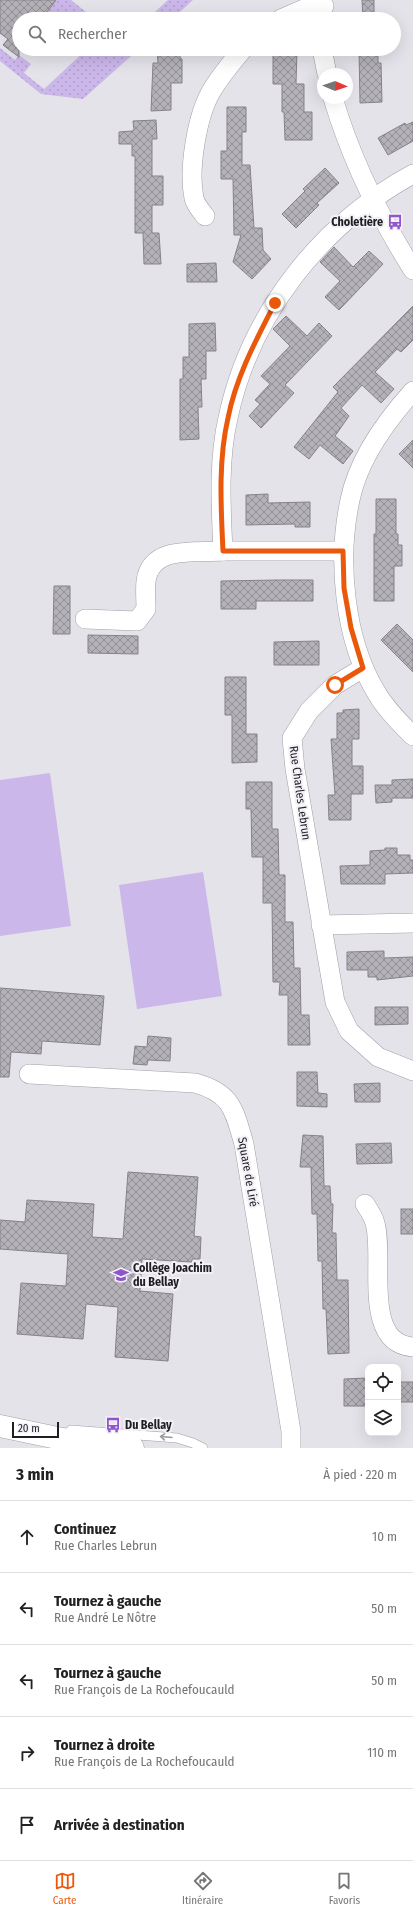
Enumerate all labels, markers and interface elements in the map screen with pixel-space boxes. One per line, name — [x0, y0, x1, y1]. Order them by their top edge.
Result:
search box — [12, 12, 401, 56]
icon: search — [26, 23, 48, 45]
text: Rechercher — [58, 25, 127, 43]
north arrow — [317, 68, 353, 104]
bus stop icon: Choletière — [386, 213, 404, 231]
place label: Choletière — [331, 215, 383, 229]
route end — [266, 294, 284, 312]
route start — [326, 676, 344, 694]
street label: Rue Charles Lebrun — [286, 745, 314, 841]
street label: Square de Liré — [235, 1136, 261, 1208]
place label: Collège Joachim du Bellay — [133, 1261, 212, 1289]
school or university icon: Collège Joachim du Bellay — [112, 1266, 130, 1284]
map controls — [365, 1364, 401, 1436]
button: locate — [365, 1364, 401, 1400]
button: layers — [365, 1400, 401, 1436]
bus stop icon: Du Bellay — [104, 1416, 122, 1434]
place label: Du Bellay — [125, 1418, 172, 1432]
scale bar — [12, 1420, 59, 1439]
text: 20 m — [18, 1422, 40, 1435]
one-way arrow — [160, 1434, 173, 1441]
text: 3 min — [16, 1464, 54, 1485]
text: À pied · 220 m — [323, 1467, 397, 1482]
text: Continuez — [54, 1520, 116, 1538]
icon: ahead — [16, 1526, 38, 1548]
text: 10 m — [372, 1529, 397, 1544]
text: Rue Charles Lebrun — [54, 1538, 157, 1553]
text: Tournez à gauche — [54, 1592, 161, 1610]
icon: left — [16, 1598, 38, 1620]
text: 50 m — [371, 1601, 397, 1616]
text: Rue André Le Nôtre — [54, 1610, 156, 1625]
text: Tournez à gauche — [54, 1664, 161, 1682]
icon: left — [16, 1670, 38, 1692]
text: 50 m — [371, 1673, 397, 1688]
text: Rue François de La Rochefoucauld — [54, 1682, 235, 1697]
text: Tournez à droite — [54, 1736, 155, 1754]
icon: right — [16, 1742, 38, 1764]
text: 110 m — [367, 1745, 397, 1760]
text: Rue François de La Rochefoucauld — [54, 1754, 235, 1769]
icon: arrive — [16, 1814, 38, 1836]
text: Arrivée à destination — [54, 1816, 185, 1834]
tab: Carte — [53, 1870, 76, 1907]
tab: Itinéraire — [182, 1870, 223, 1907]
tab: Favoris — [329, 1870, 360, 1907]

